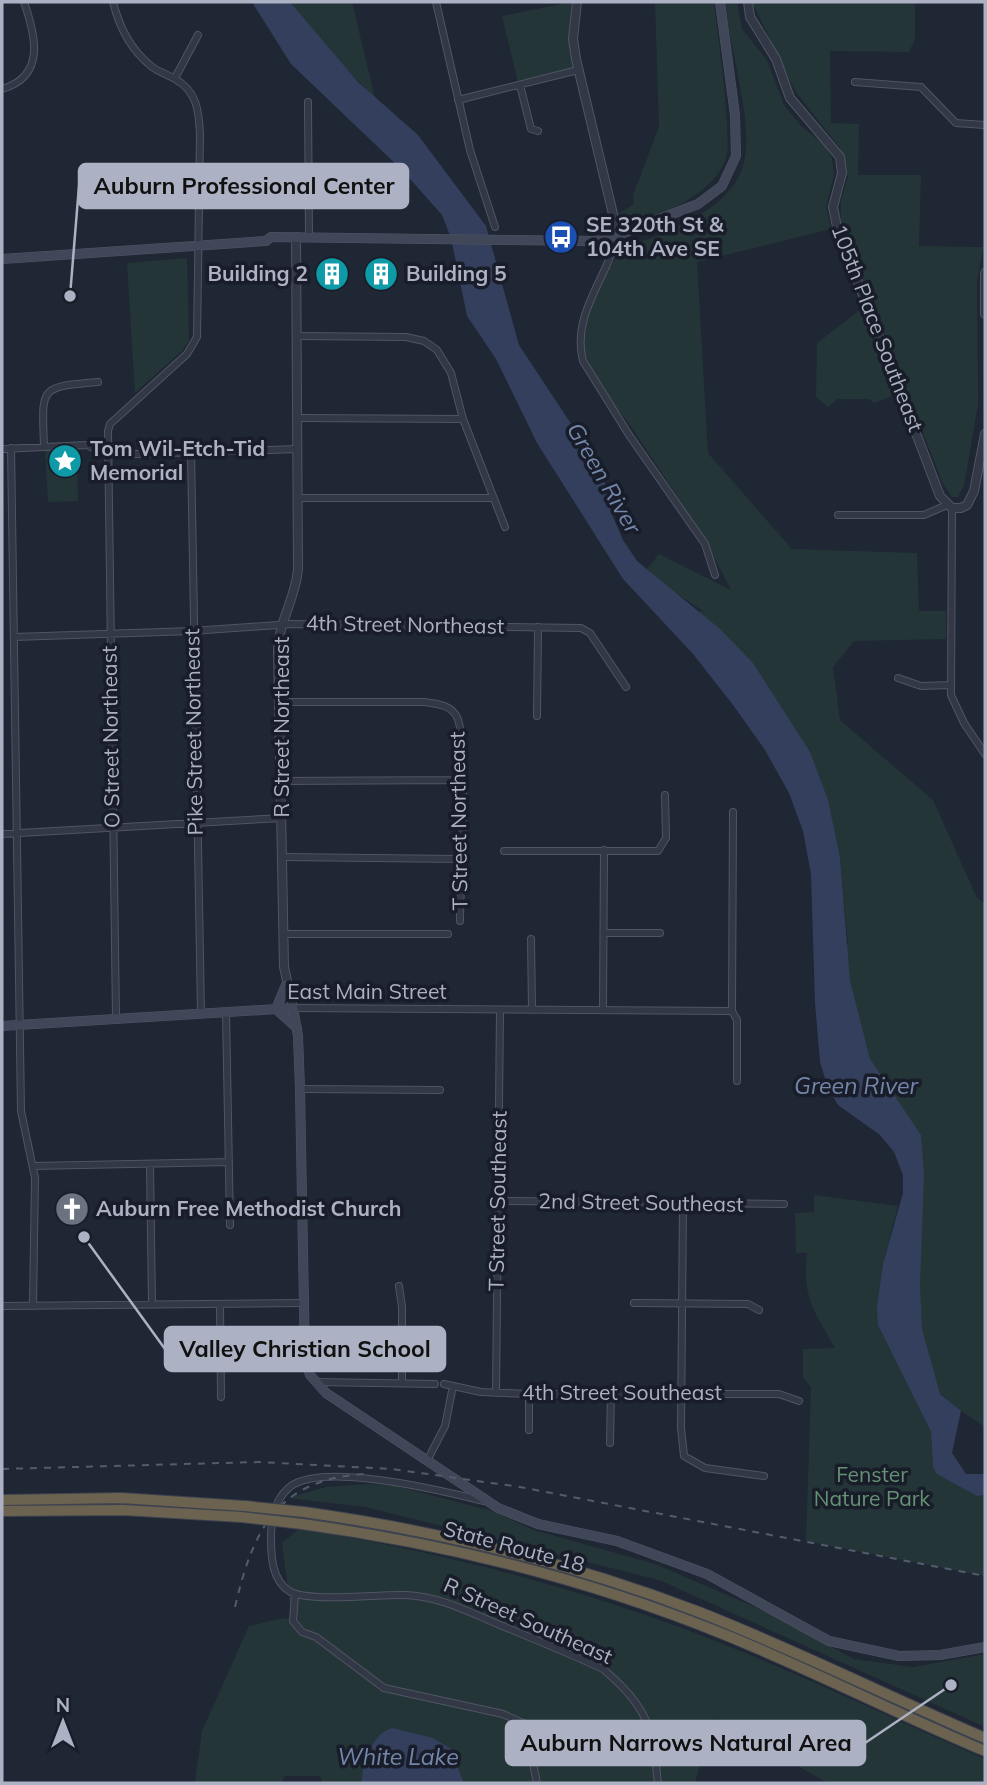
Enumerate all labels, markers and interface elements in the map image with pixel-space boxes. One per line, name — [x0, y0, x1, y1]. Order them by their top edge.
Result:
callout: Auburn Professional Center — [79, 164, 408, 208]
text: Auburn Professional Center — [93, 171, 395, 200]
place label: SE 320th St & 104th Ave SE — [586, 211, 724, 261]
bus stop icon: SE 320th St & 104th Ave SE — [542, 218, 580, 256]
street label: 105th Place Southeast — [826, 220, 929, 435]
building icon: Building 2 — [313, 255, 351, 293]
building icon: Building 5 — [362, 255, 400, 293]
place label: Building 2 — [207, 260, 308, 286]
place label: Building 5 — [406, 260, 507, 286]
water label: Green River — [561, 417, 649, 540]
place label: Tom Wil-Etch-Tid Memorial — [90, 435, 265, 485]
place icon: Tom Wil-Etch-Tid Memorial — [46, 442, 84, 480]
street label: 4th Street Northeast — [306, 609, 504, 639]
street label: Pike Street Northeast — [178, 628, 208, 836]
street label: R Street Northeast — [268, 637, 294, 817]
street label: O Street Northeast — [95, 646, 125, 828]
street label: T Street Northeast — [443, 731, 473, 911]
street label: East Main Street — [287, 978, 447, 1004]
water label: Green River — [794, 1071, 920, 1100]
street label: T Street Southeast — [482, 1111, 512, 1291]
street label: 2nd Street Southeast — [538, 1187, 744, 1217]
church icon: Auburn Free Methodist Church — [53, 1190, 91, 1228]
place label: Auburn Free Methodist Church — [96, 1195, 401, 1221]
callout: Valley Christian School — [165, 1327, 445, 1371]
text: Valley Christian School — [178, 1334, 431, 1363]
street label: 4th Street Southeast — [522, 1379, 722, 1405]
park label: Fenster Nature Park — [814, 1461, 930, 1511]
street label: State Route 18 — [441, 1515, 588, 1577]
street label: R Street Southeast — [440, 1571, 617, 1669]
north arrow — [28, 1687, 98, 1757]
text: N — [56, 1693, 70, 1717]
callout: Auburn Narrows Natural Area — [506, 1721, 865, 1765]
text: Auburn Narrows Natural Area — [520, 1728, 852, 1757]
water label: White Lake — [337, 1742, 459, 1771]

